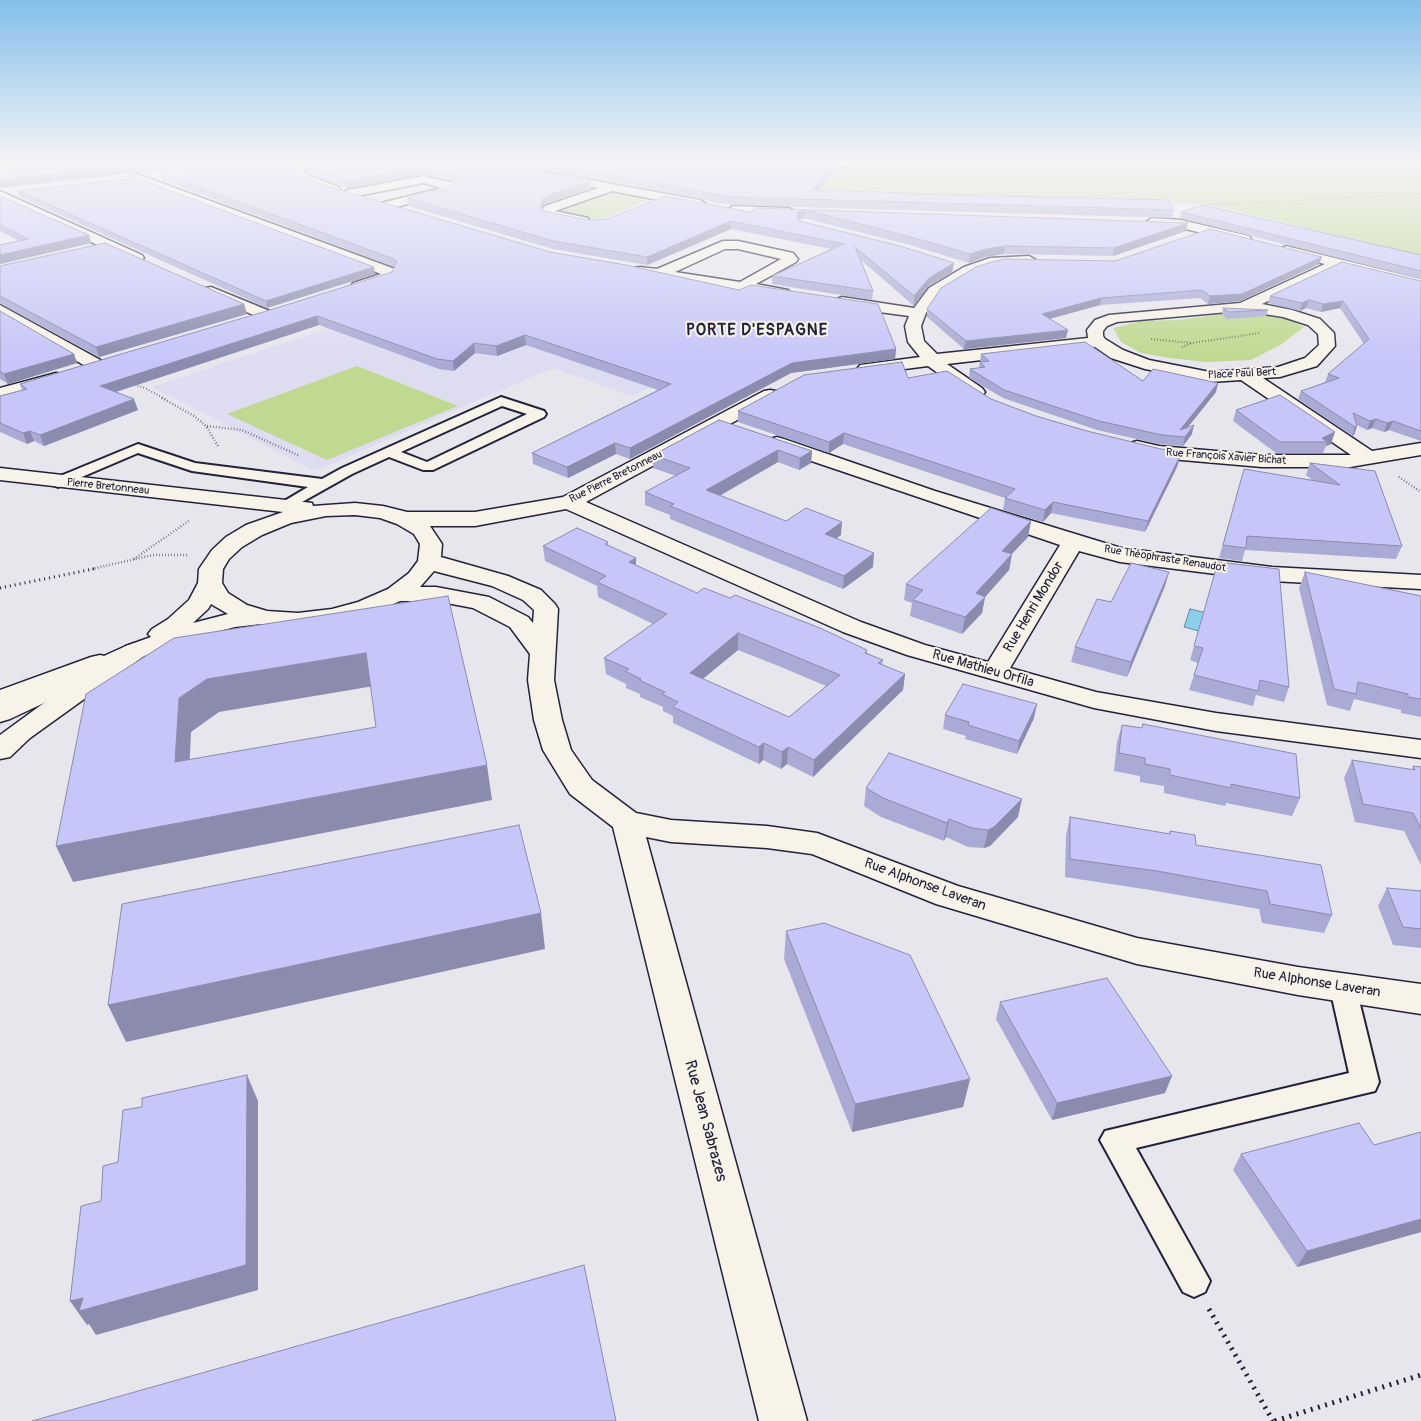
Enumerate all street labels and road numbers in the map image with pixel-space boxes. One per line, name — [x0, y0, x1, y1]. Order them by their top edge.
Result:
street label: Place Paul Bert — [1208, 366, 1276, 382]
street label: Rue François Xavier Bichat — [1166, 446, 1286, 468]
street label: Rue Pierre Bretonneau — [567, 448, 665, 506]
street label: Pierre Bretonneau — [66, 476, 150, 498]
street label: Rue Théophraste Renaudot — [1103, 543, 1227, 575]
street label: Rue Henri Mondor — [1000, 559, 1068, 655]
street label: Rue Mathieu Orfila — [930, 646, 1036, 692]
street label: Rue Alphonse Laveran — [862, 855, 988, 915]
street label: Rue Alphonse Laveran — [1252, 965, 1382, 1001]
street label: Rue Jean Sabrazes — [680, 1058, 730, 1184]

